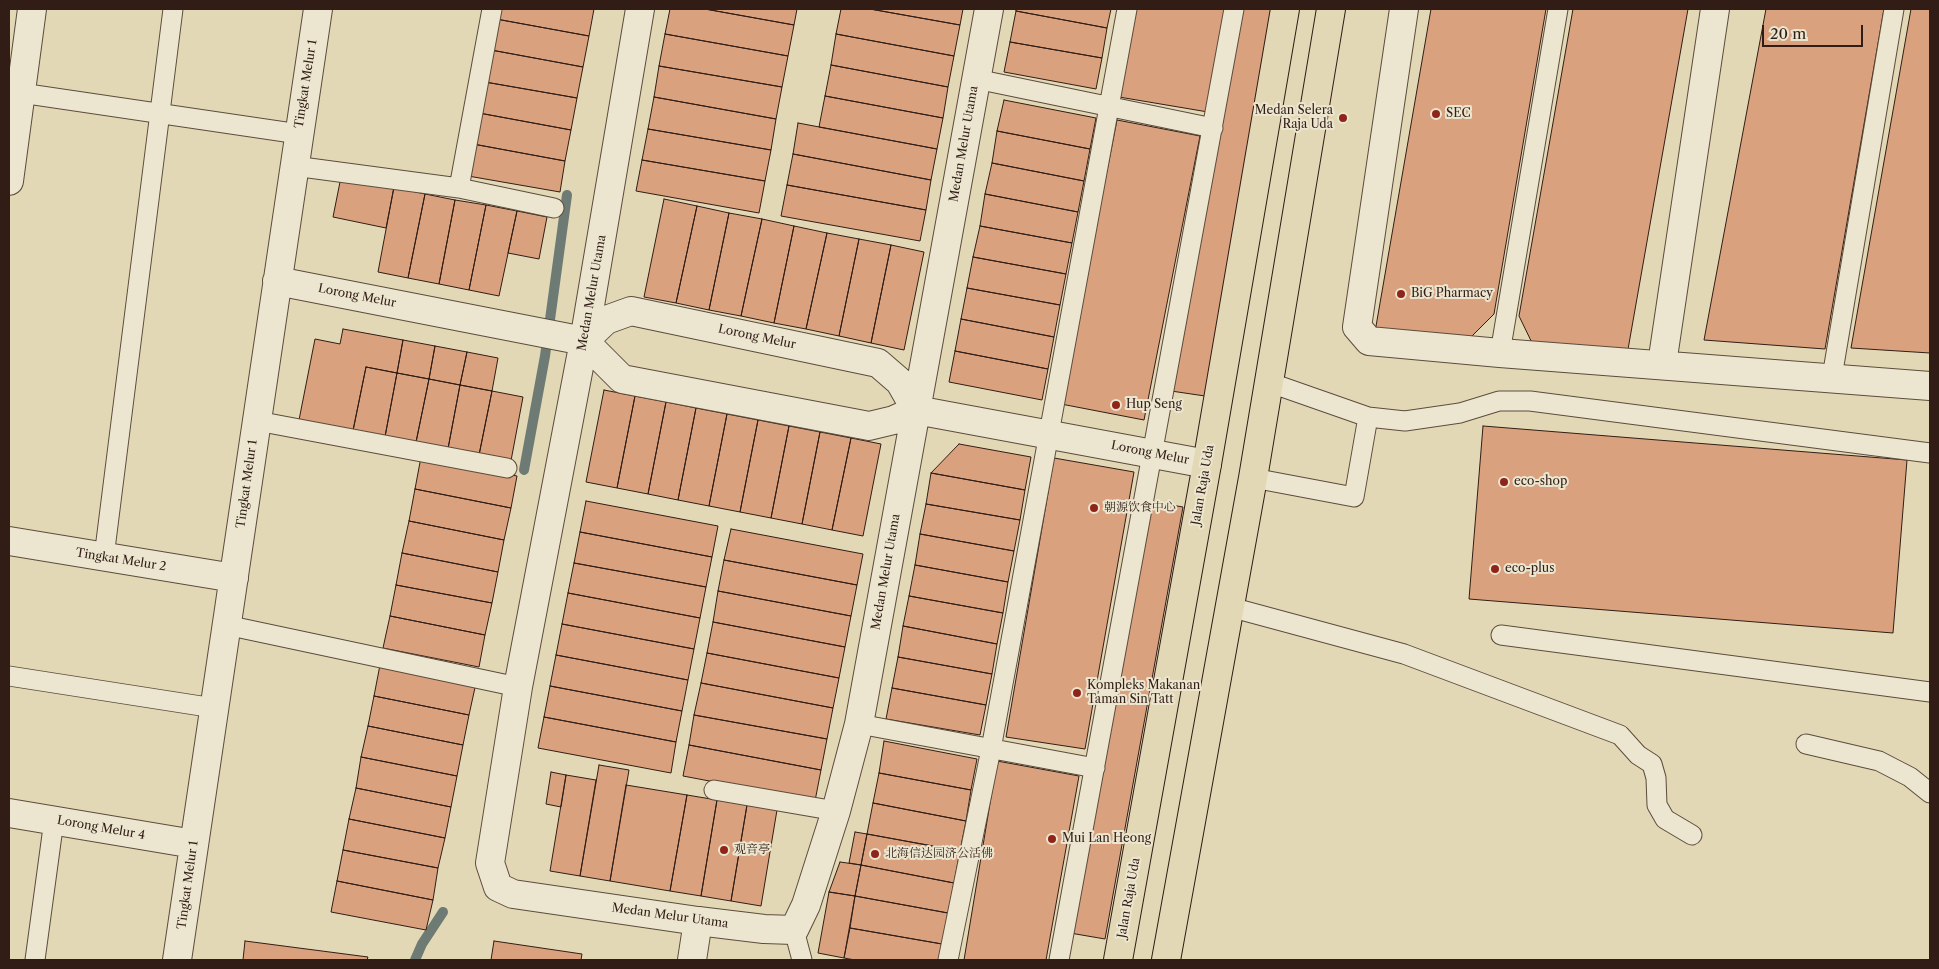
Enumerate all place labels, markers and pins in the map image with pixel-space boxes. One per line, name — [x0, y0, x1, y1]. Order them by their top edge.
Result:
place label: Medan Selera Raja Uda — [1255, 104, 1333, 132]
place label: SEC — [1446, 107, 1471, 121]
marker: SEC — [1430, 108, 1442, 120]
marker: Medan Selera Raja Uda — [1337, 112, 1349, 124]
place label: BiG Pharmacy — [1411, 287, 1493, 301]
marker: BiG Pharmacy — [1395, 288, 1407, 300]
place label: Hup Seng — [1126, 398, 1182, 412]
marker: Hup Seng — [1110, 399, 1122, 411]
place label: eco-shop — [1514, 475, 1567, 489]
marker: eco-shop — [1498, 476, 1510, 488]
place label: 朝源饮食中心 — [1104, 501, 1176, 515]
marker: 朝源饮食中心 — [1088, 502, 1100, 514]
place label: eco-plus — [1505, 562, 1554, 576]
marker: eco-plus — [1489, 563, 1501, 575]
place label: Kompleks Makanan Taman Sin Tatt — [1087, 679, 1200, 707]
marker: Kompleks Makanan Taman Sin Tatt — [1071, 687, 1083, 699]
place label: Mui Lan Heong — [1062, 832, 1151, 846]
marker: Mui Lan Heong — [1046, 833, 1058, 845]
place label: 观音亭 — [734, 843, 770, 857]
marker: 观音亭 — [718, 844, 730, 856]
place label: 北海信达园济公活佛 — [885, 847, 993, 861]
marker: 北海信达园济公活佛 — [869, 848, 881, 860]

